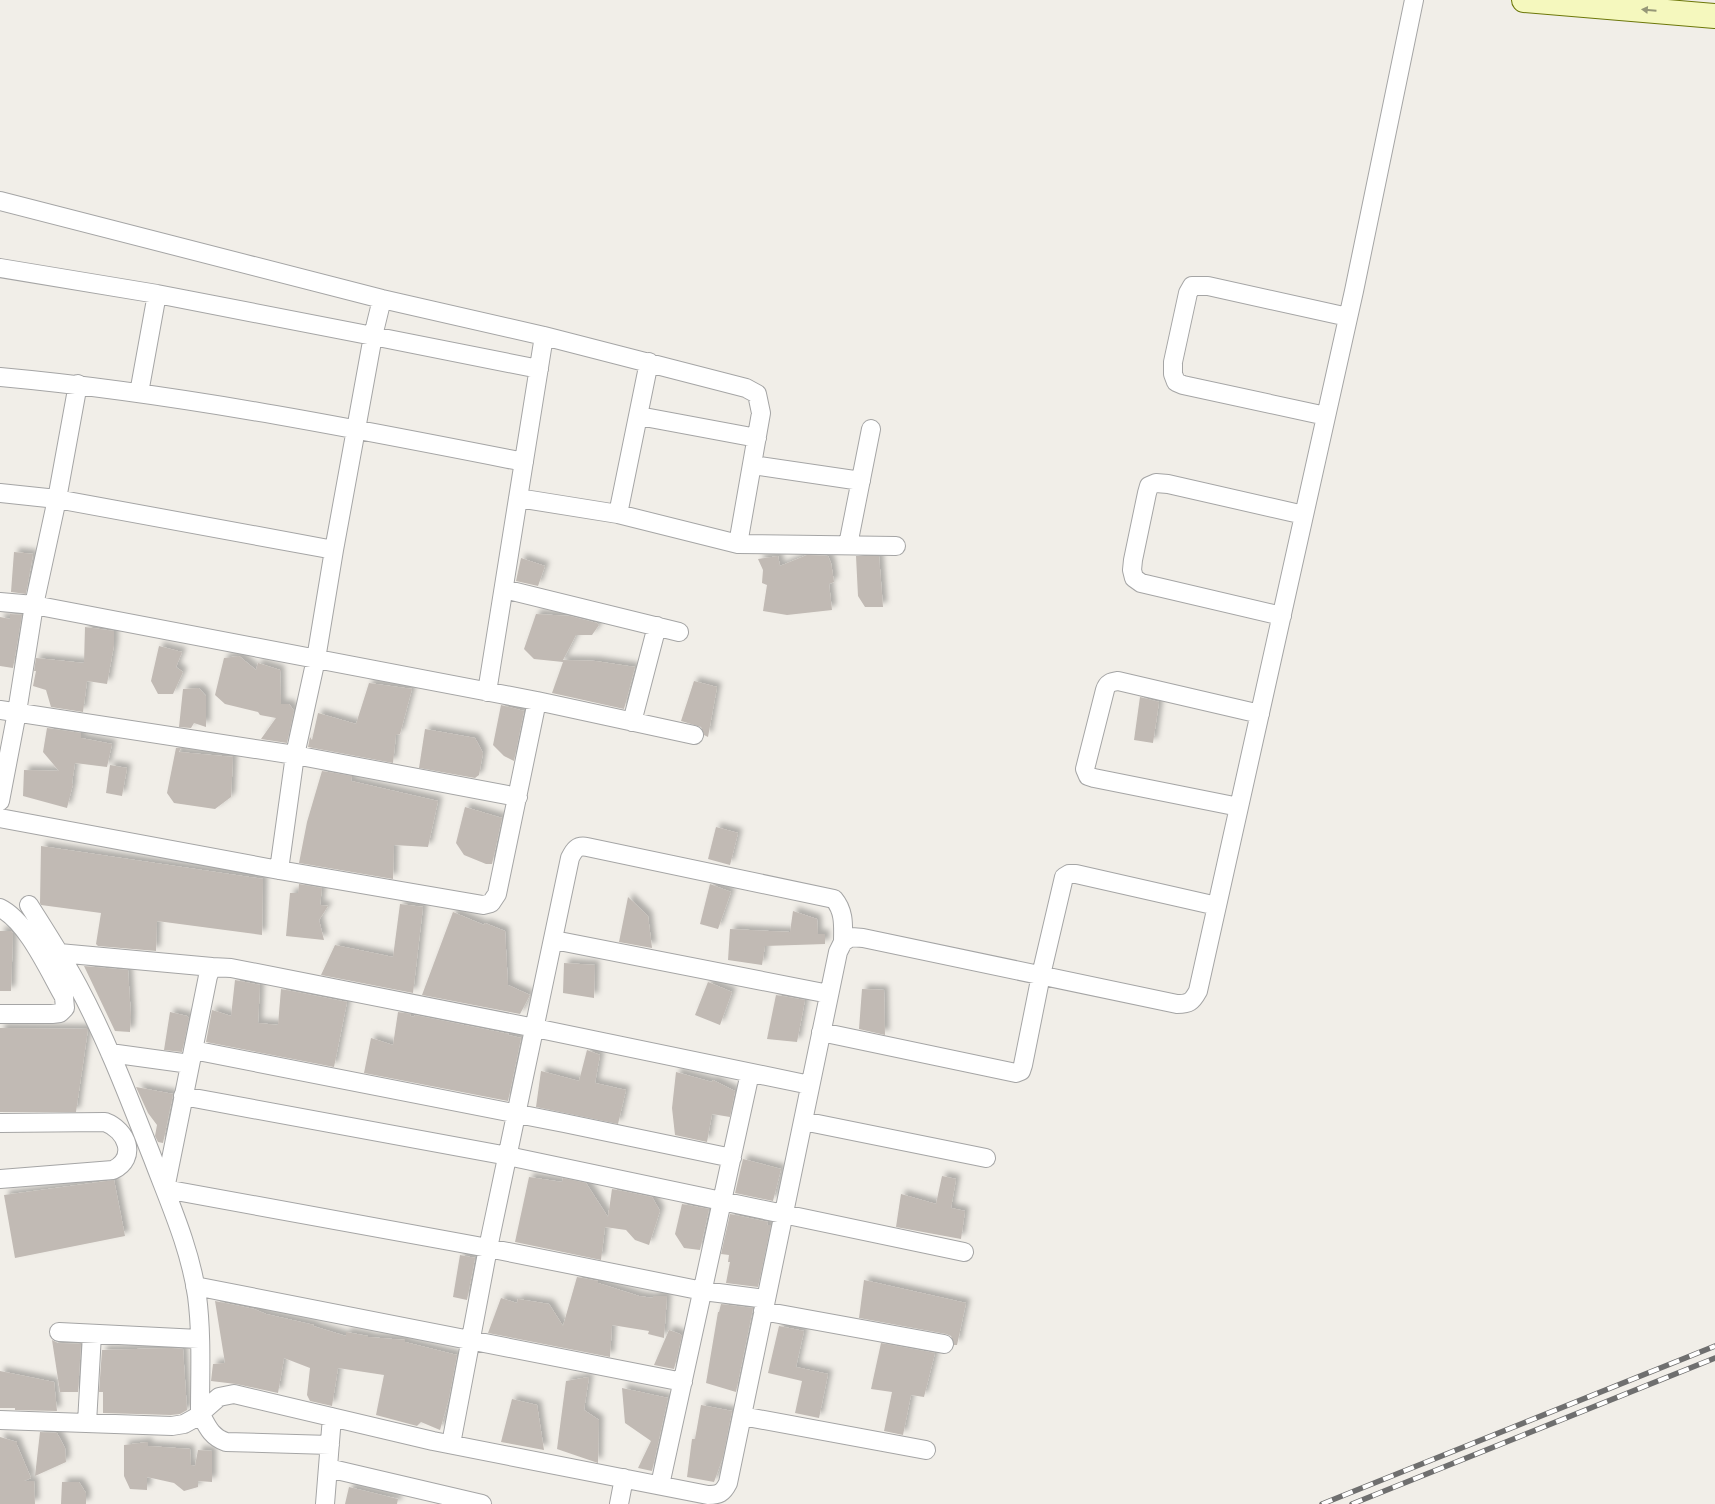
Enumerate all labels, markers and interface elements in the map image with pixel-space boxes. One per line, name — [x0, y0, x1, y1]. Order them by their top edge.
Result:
one-way arrow — [1641, 6, 1657, 14]

